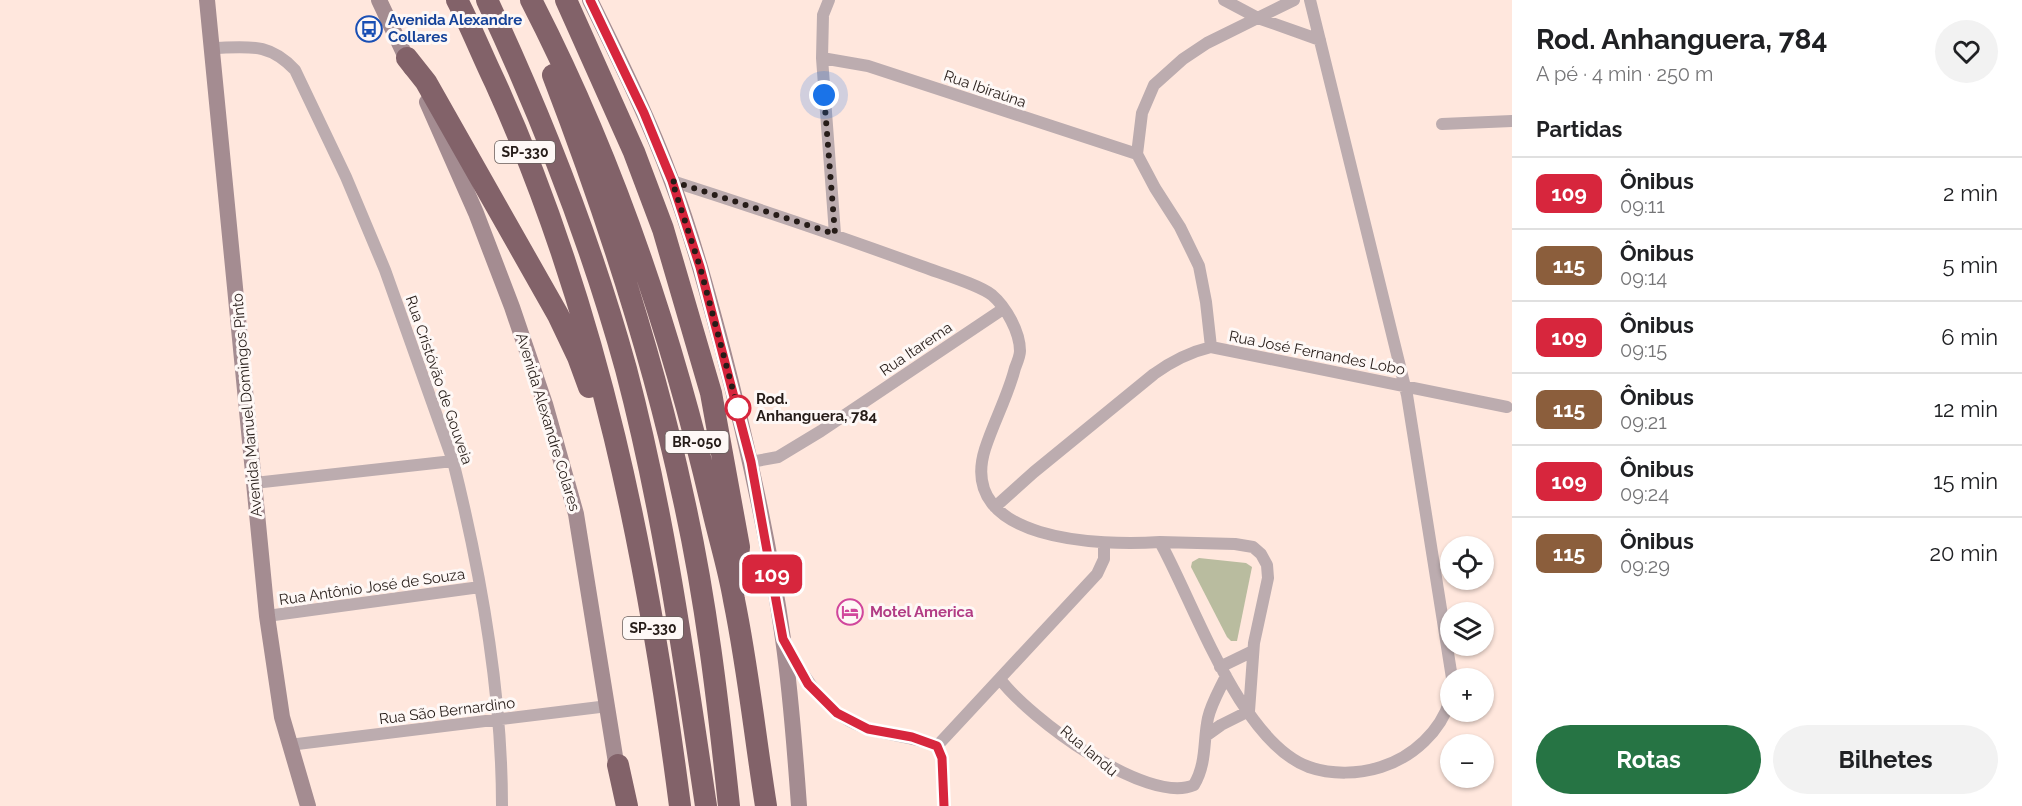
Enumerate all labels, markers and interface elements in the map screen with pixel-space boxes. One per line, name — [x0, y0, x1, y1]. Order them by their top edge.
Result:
place label: Avenida Alexandre Collares — [388, 11, 522, 46]
bus stop icon: Avenida Alexandre Collares — [354, 14, 384, 44]
button: heart — [1935, 20, 1998, 83]
text: Rod. Anhanguera, 784 — [1536, 23, 1827, 56]
text: A pé · 4 min · 250 m — [1536, 62, 1714, 86]
street label: Rua Ibiraúna — [941, 66, 1029, 112]
your location — [809, 80, 839, 110]
text: Partidas — [1536, 116, 1622, 142]
road number: SP-330 — [495, 141, 555, 163]
text: Ônibus — [1620, 168, 1694, 194]
text: 2 min — [1943, 180, 1998, 206]
text: 109 — [1551, 181, 1587, 206]
text: 09:11 — [1620, 194, 1665, 218]
text: Ônibus — [1620, 240, 1694, 266]
text: 5 min — [1943, 252, 1998, 278]
text: 115 — [1553, 253, 1585, 278]
text: 09:14 — [1620, 266, 1667, 290]
street label: Avenida Manuel Domingos Pinto — [228, 292, 266, 518]
street label: Rua Cristóvão de Gouveia — [402, 293, 476, 467]
text: Ônibus — [1620, 312, 1694, 338]
street label: Rua Itarema — [876, 318, 956, 380]
text: 6 min — [1941, 324, 1998, 350]
text: 109 — [1551, 325, 1587, 350]
street label: Rua José Fernandes Lobo — [1227, 327, 1407, 379]
street label: Avenida Alexandre Colares — [512, 331, 584, 513]
text: 09:15 — [1620, 338, 1667, 362]
text: Ônibus — [1620, 384, 1694, 410]
place label: Rod. Anhanguera, 784 — [756, 390, 878, 425]
marker: Rod. Anhanguera, 784 — [725, 395, 751, 421]
text: 12 min — [1934, 396, 1998, 422]
text: 115 — [1553, 397, 1585, 422]
text: 09:21 — [1620, 410, 1667, 434]
road number: BR-050 — [666, 431, 728, 453]
text: Ônibus — [1620, 456, 1694, 482]
text: 15 min — [1933, 468, 1998, 494]
text: 109 — [1551, 469, 1587, 494]
text: 09:24 — [1620, 482, 1669, 506]
text: Ônibus — [1620, 528, 1694, 554]
map controls — [1440, 536, 1494, 788]
button: locate — [1440, 536, 1494, 590]
text: 20 min — [1930, 540, 1998, 566]
text: 115 — [1553, 541, 1585, 566]
line badge: 109 — [738, 554, 806, 594]
text: 09:29 — [1620, 554, 1670, 578]
text: 109 — [754, 562, 790, 587]
street label: Rua Antônio José de Souza — [278, 565, 466, 609]
hotel icon: Motel America — [835, 597, 865, 627]
button: layers — [1440, 602, 1494, 656]
place label: Motel America — [870, 603, 974, 621]
road number: SP-330 — [623, 617, 683, 639]
button: + — [1440, 668, 1494, 722]
street label: Rua São Bernardino — [378, 694, 516, 728]
street label: Rua Iandu — [1057, 722, 1121, 780]
button: Rotas — [1536, 725, 1761, 794]
button: Bilhetes — [1773, 725, 1998, 794]
button: − — [1440, 734, 1494, 788]

